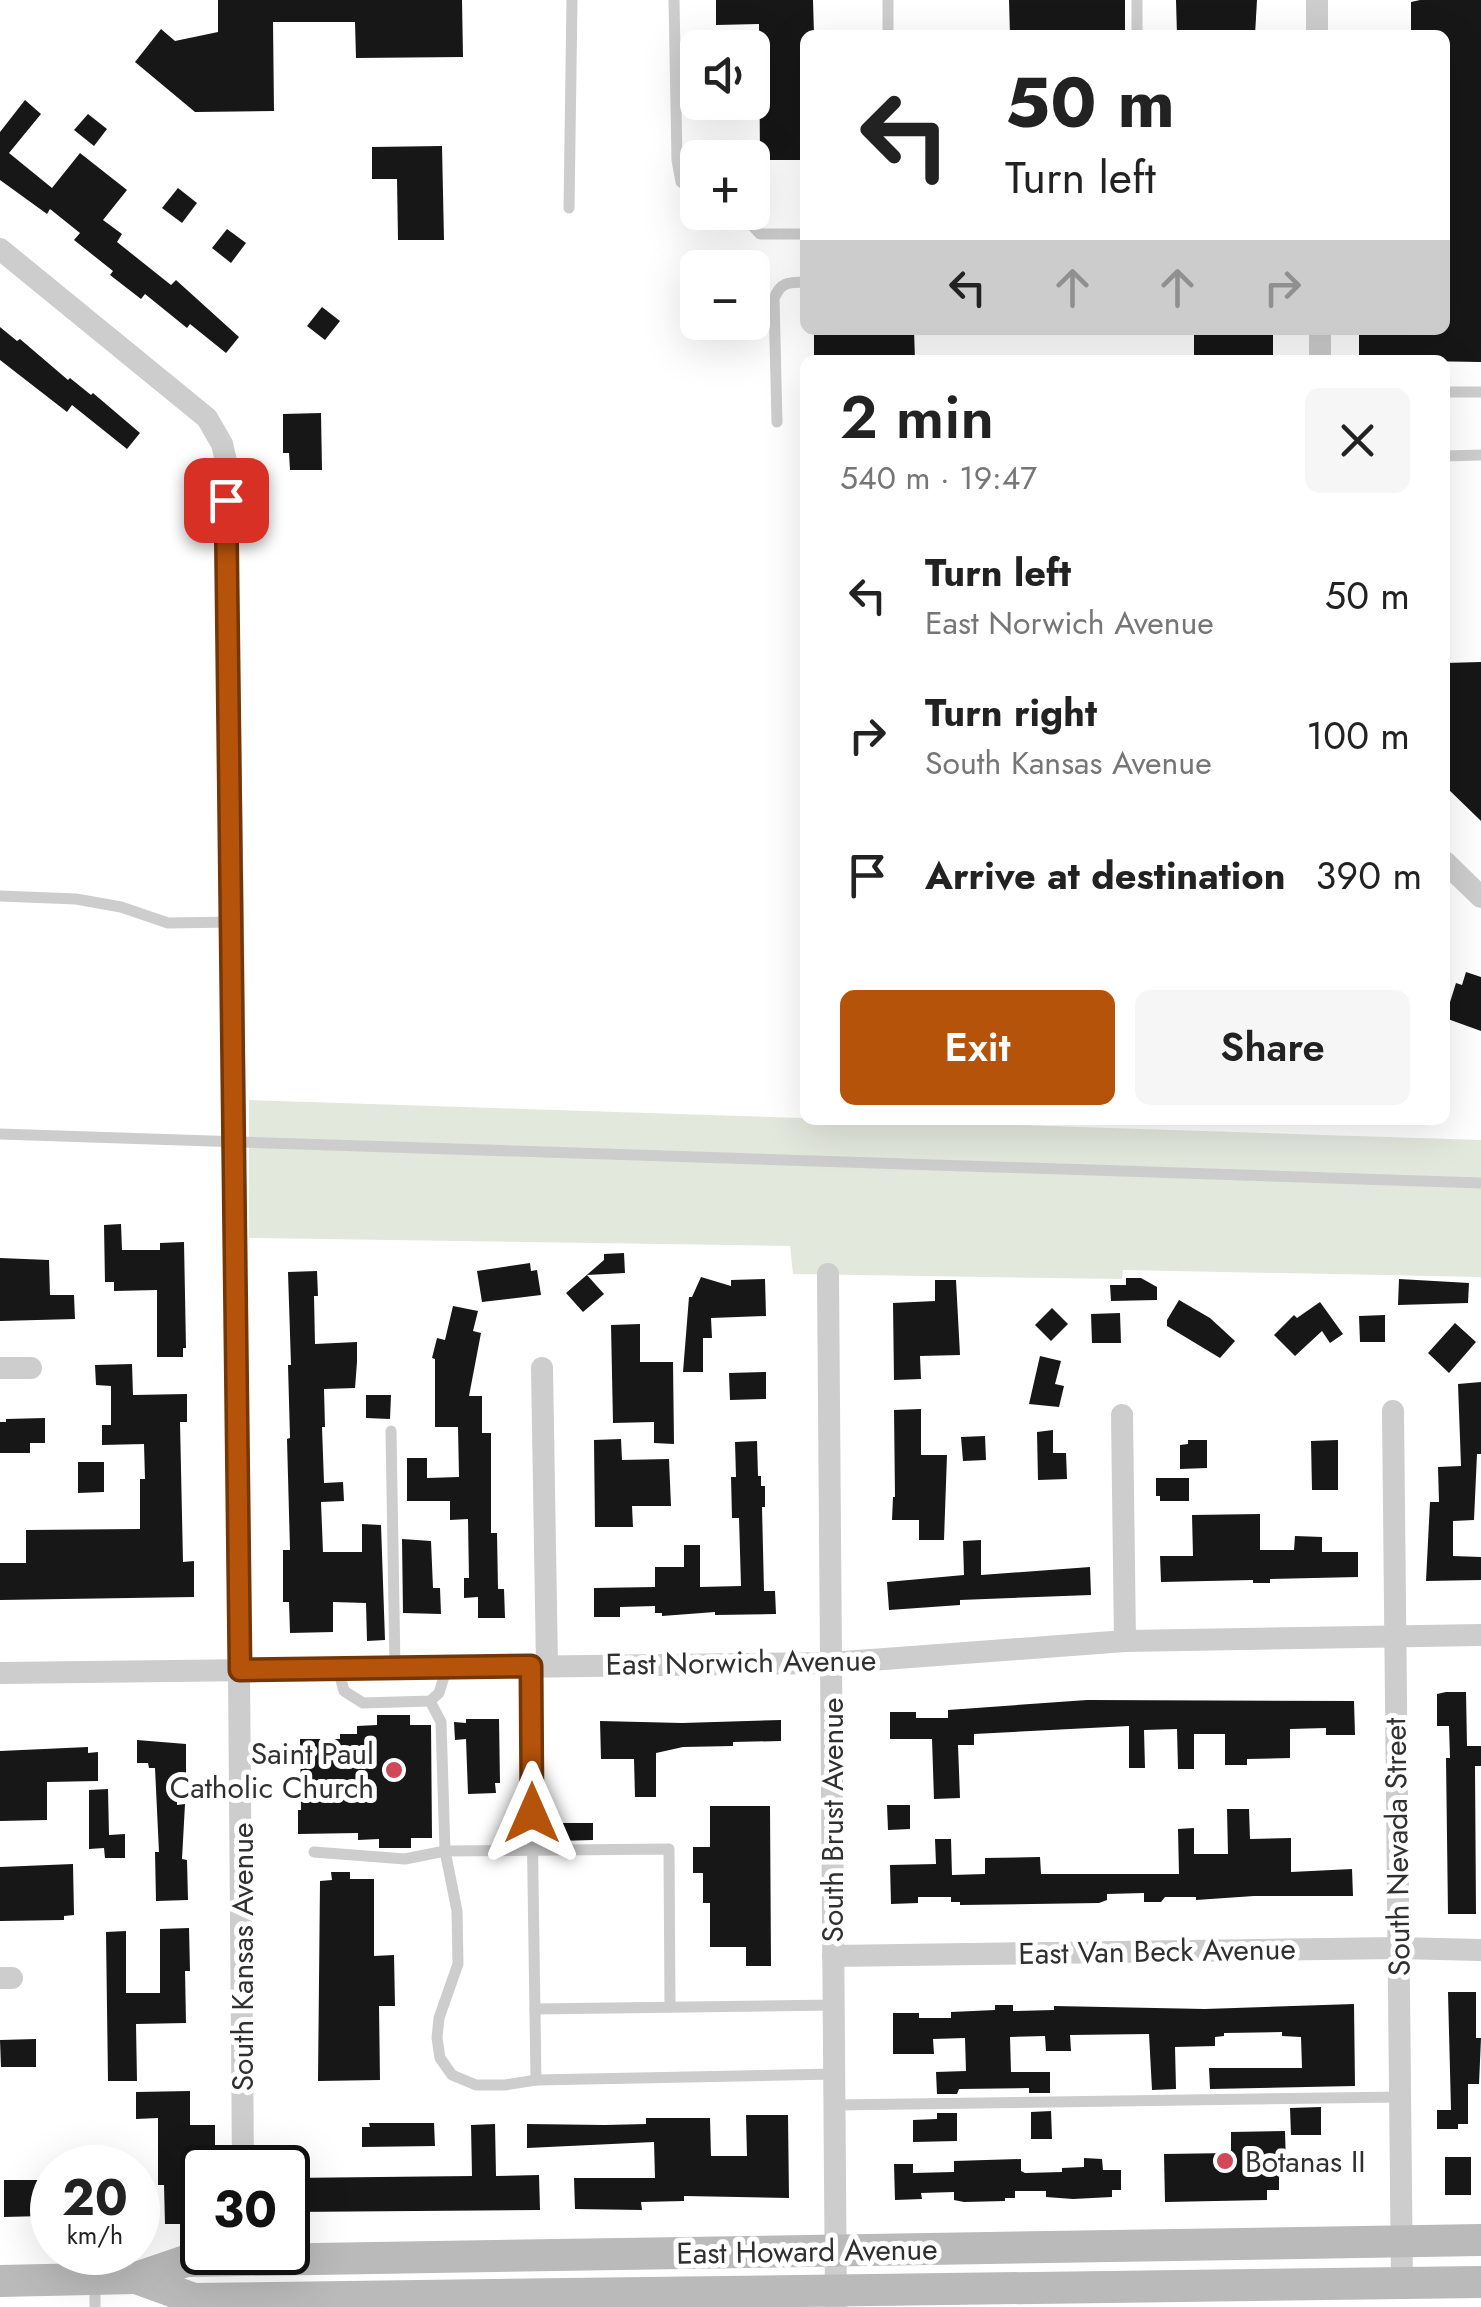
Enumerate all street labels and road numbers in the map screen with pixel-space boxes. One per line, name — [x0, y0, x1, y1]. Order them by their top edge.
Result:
street label: East Norwich Avenue — [605, 1638, 877, 1686]
street label: South Brust Avenue — [811, 1697, 854, 1943]
street label: South Nevada Street — [1373, 1717, 1421, 1977]
street label: South Kansas Avenue — [221, 1823, 264, 2091]
street label: East Van Beck Avenue — [1018, 1927, 1296, 1975]
street label: East Howard Avenue — [676, 2227, 938, 2275]

